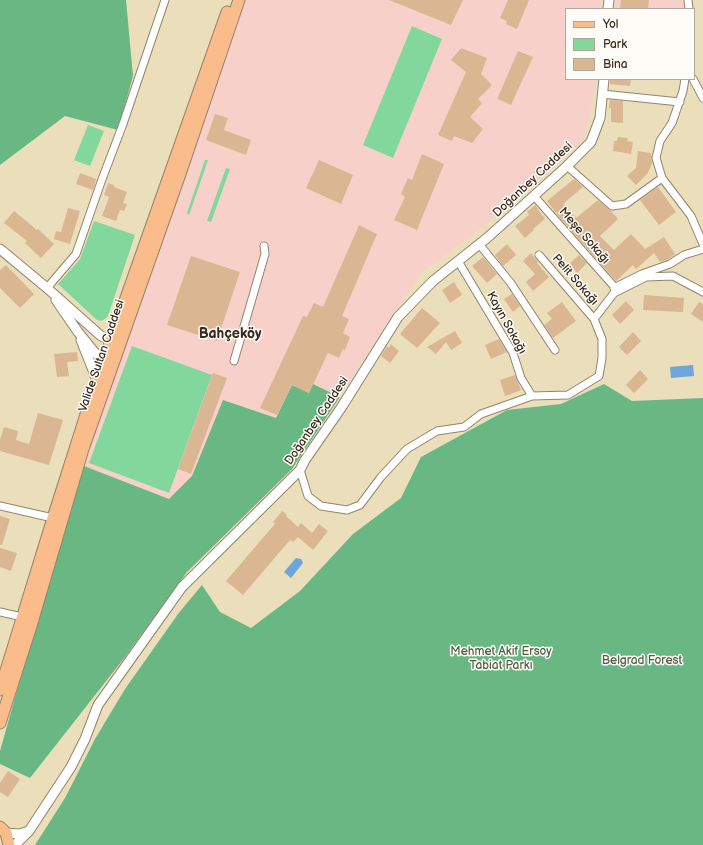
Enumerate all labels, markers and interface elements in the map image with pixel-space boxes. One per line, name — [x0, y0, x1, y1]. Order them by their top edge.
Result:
legend — [565, 8, 695, 80]
text: Yol — [603, 17, 618, 32]
text: Park — [603, 37, 627, 52]
text: Bina — [603, 57, 628, 72]
street label: Doğanbey Caddesi — [490, 139, 576, 221]
street label: Meşe Sokağı — [556, 205, 612, 267]
street label: Pelit Sokağı — [549, 252, 601, 308]
street label: Kayın Sokağı — [483, 289, 529, 357]
street label: Valide Sultan Caddesi — [76, 298, 128, 414]
district label: Bahçeköy — [199, 326, 261, 342]
street label: Doğanbey Caddesi — [282, 374, 352, 468]
park label: Mehmet Akif Ersoy Tabiat Parkı — [450, 645, 552, 673]
park label: Belgrad Forest — [602, 654, 682, 668]

